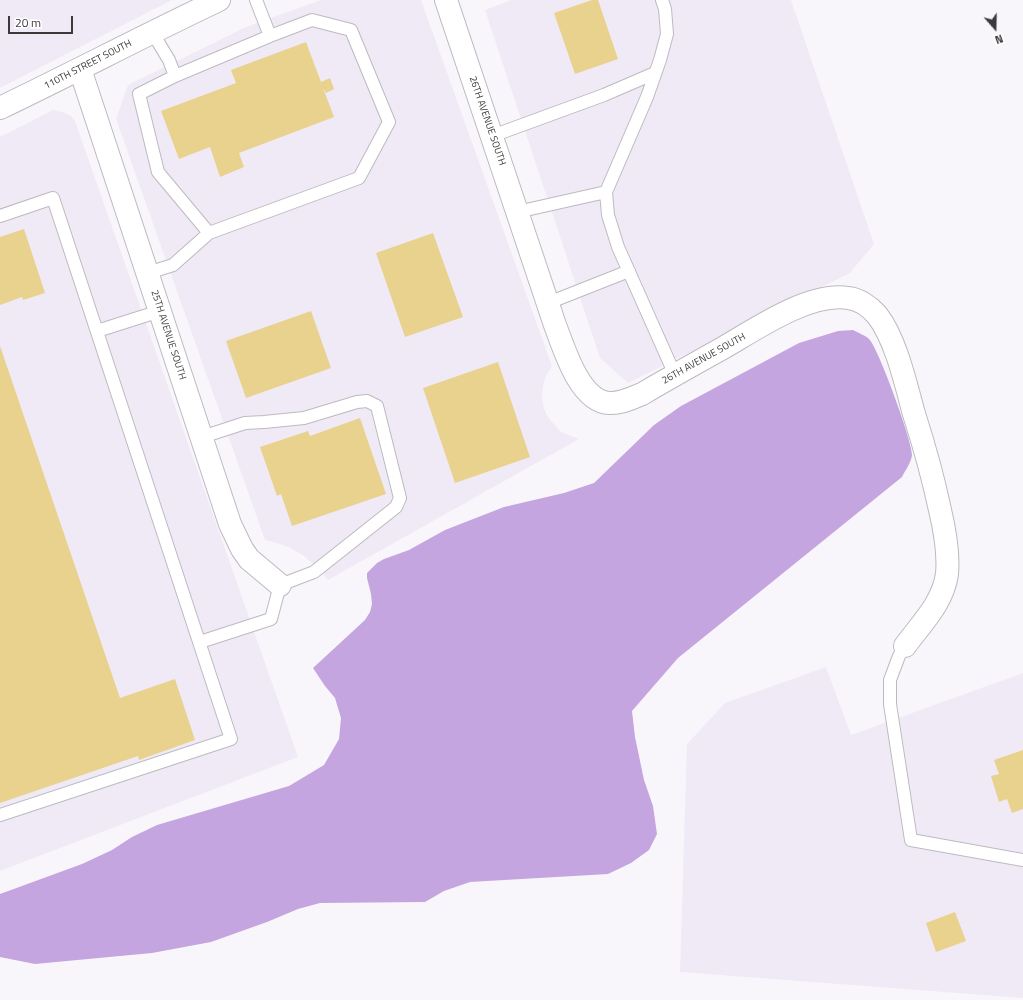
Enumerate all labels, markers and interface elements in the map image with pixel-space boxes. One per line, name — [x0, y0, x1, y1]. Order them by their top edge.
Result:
scale bar — [10, 8, 75, 34]
north arrow — [975, 8, 1015, 48]
text: 20 m — [15, 13, 41, 32]
text: N — [993, 30, 1005, 48]
street label: 110TH STREET SOUTH — [42, 38, 134, 92]
street label: 26TH AVENUE SOUTH — [466, 75, 508, 167]
street label: 25TH AVENUE SOUTH — [148, 289, 188, 381]
street label: 26TH AVENUE SOUTH — [660, 331, 748, 387]

